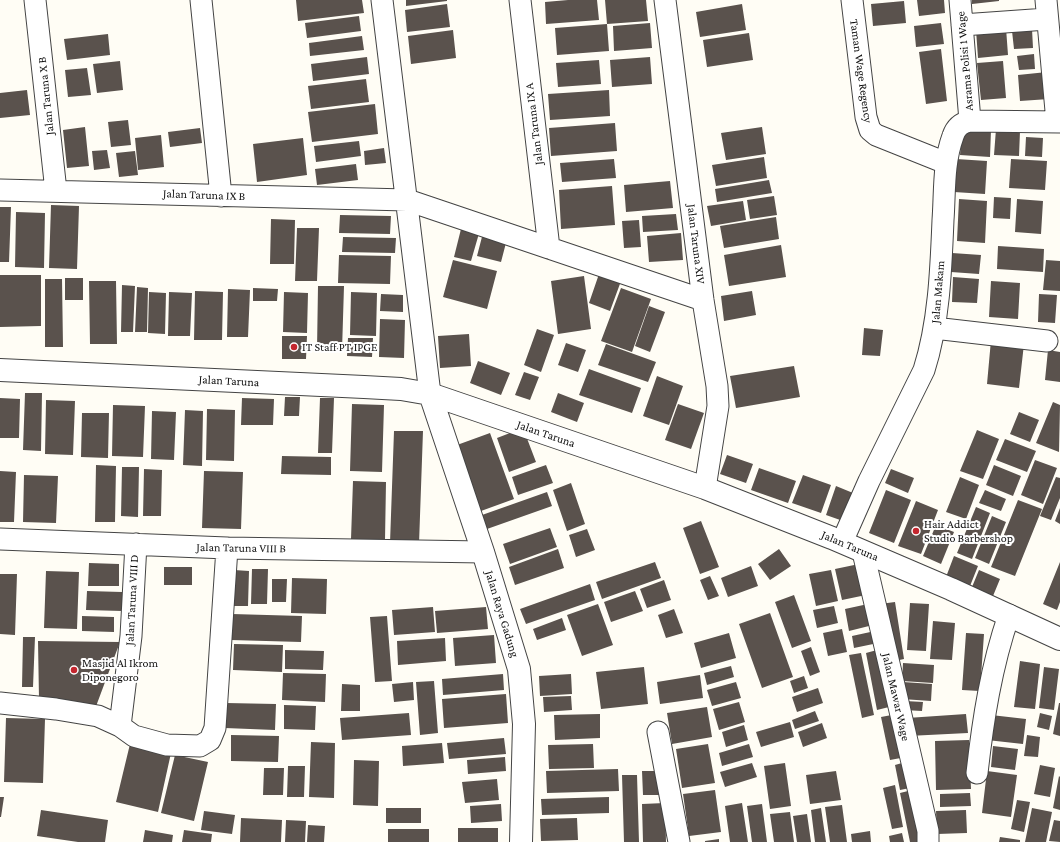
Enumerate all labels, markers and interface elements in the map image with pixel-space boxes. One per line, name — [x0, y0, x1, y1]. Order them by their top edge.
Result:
street label: Asrama Polisi 1 Wage — [953, 11, 977, 111]
street label: Taman Wage Regency — [847, 18, 875, 124]
street label: Jalan Taruna X B — [35, 56, 57, 136]
street label: Jalan Taruna IX A — [522, 82, 546, 166]
street label: Jalan Taruna IX B — [163, 186, 245, 204]
street label: Jalan Taruna XIV — [684, 203, 708, 285]
street label: Jalan Makam — [928, 260, 948, 324]
place label: IT Staff PT IPGE — [302, 340, 377, 354]
marker: IT Staff PT IPGE — [289, 342, 299, 352]
street label: Jalan Taruna — [198, 372, 260, 390]
street label: Jalan Taruna — [515, 417, 577, 451]
place label: Hair Addict Studio Barbershop — [924, 517, 1013, 545]
marker: Hair Addict Studio Barbershop — [911, 526, 921, 536]
street label: Jalan Taruna — [819, 527, 881, 565]
street label: Jalan Taruna VIII B — [196, 540, 286, 556]
street label: Jalan Taruna VIII D — [122, 554, 142, 646]
street label: Jalan Raya Gadung — [482, 569, 522, 659]
street label: Jalan Mawar Wage — [879, 652, 913, 742]
place label: Masjid Al Ikrom Diponegoro — [82, 656, 158, 684]
marker: Masjid Al Ikrom Diponegoro — [69, 665, 79, 675]

